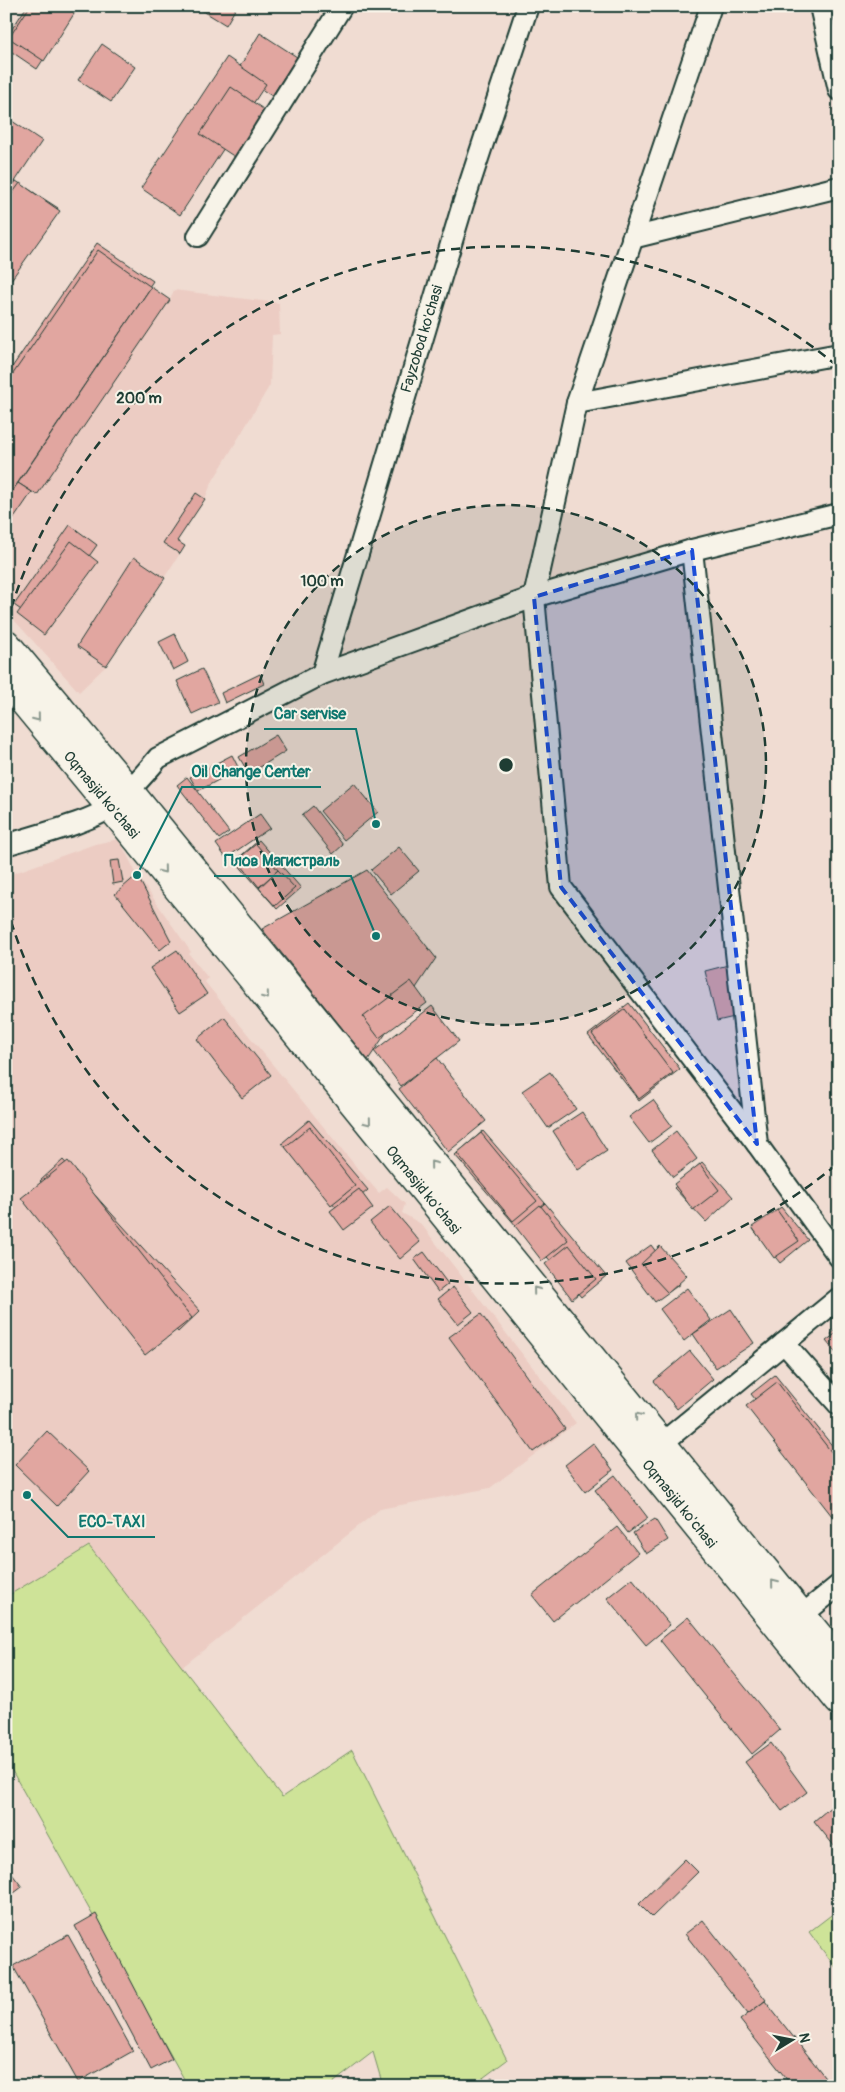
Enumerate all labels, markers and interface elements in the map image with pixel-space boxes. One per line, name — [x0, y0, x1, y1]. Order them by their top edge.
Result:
street label: Fayzobod ko'chasi — [397, 283, 448, 395]
text: 200 m — [116, 389, 162, 408]
text: 100 m — [301, 572, 343, 591]
callout: Car servise — [264, 698, 356, 729]
text: Car servise — [274, 704, 347, 724]
one-way arrow — [32, 712, 40, 721]
street label: Oqmasjid ko'chasi — [59, 747, 143, 843]
callout: Oil Change Center — [182, 756, 321, 787]
centre of rings — [497, 756, 515, 774]
text: Oil Change Center — [191, 762, 311, 782]
callout: Плов Магистраль — [214, 845, 351, 876]
text: Плов Магистраль — [224, 851, 340, 871]
one-way arrow — [157, 865, 166, 874]
one-way arrow — [260, 990, 268, 999]
one-way arrow — [363, 1116, 371, 1125]
street label: Oqmasjid ko'chasi — [381, 1142, 465, 1238]
one-way arrow — [431, 1161, 439, 1170]
one-way arrow — [533, 1287, 541, 1296]
one-way arrow — [636, 1413, 644, 1422]
street label: Oqmasjid ko'chasi — [637, 1456, 721, 1552]
callout: ECO-TAXI — [68, 1506, 155, 1537]
text: ECO-TAXI — [79, 1512, 145, 1532]
one-way arrow — [771, 1579, 780, 1588]
north arrow — [768, 2014, 818, 2064]
text: N — [795, 2032, 814, 2044]

